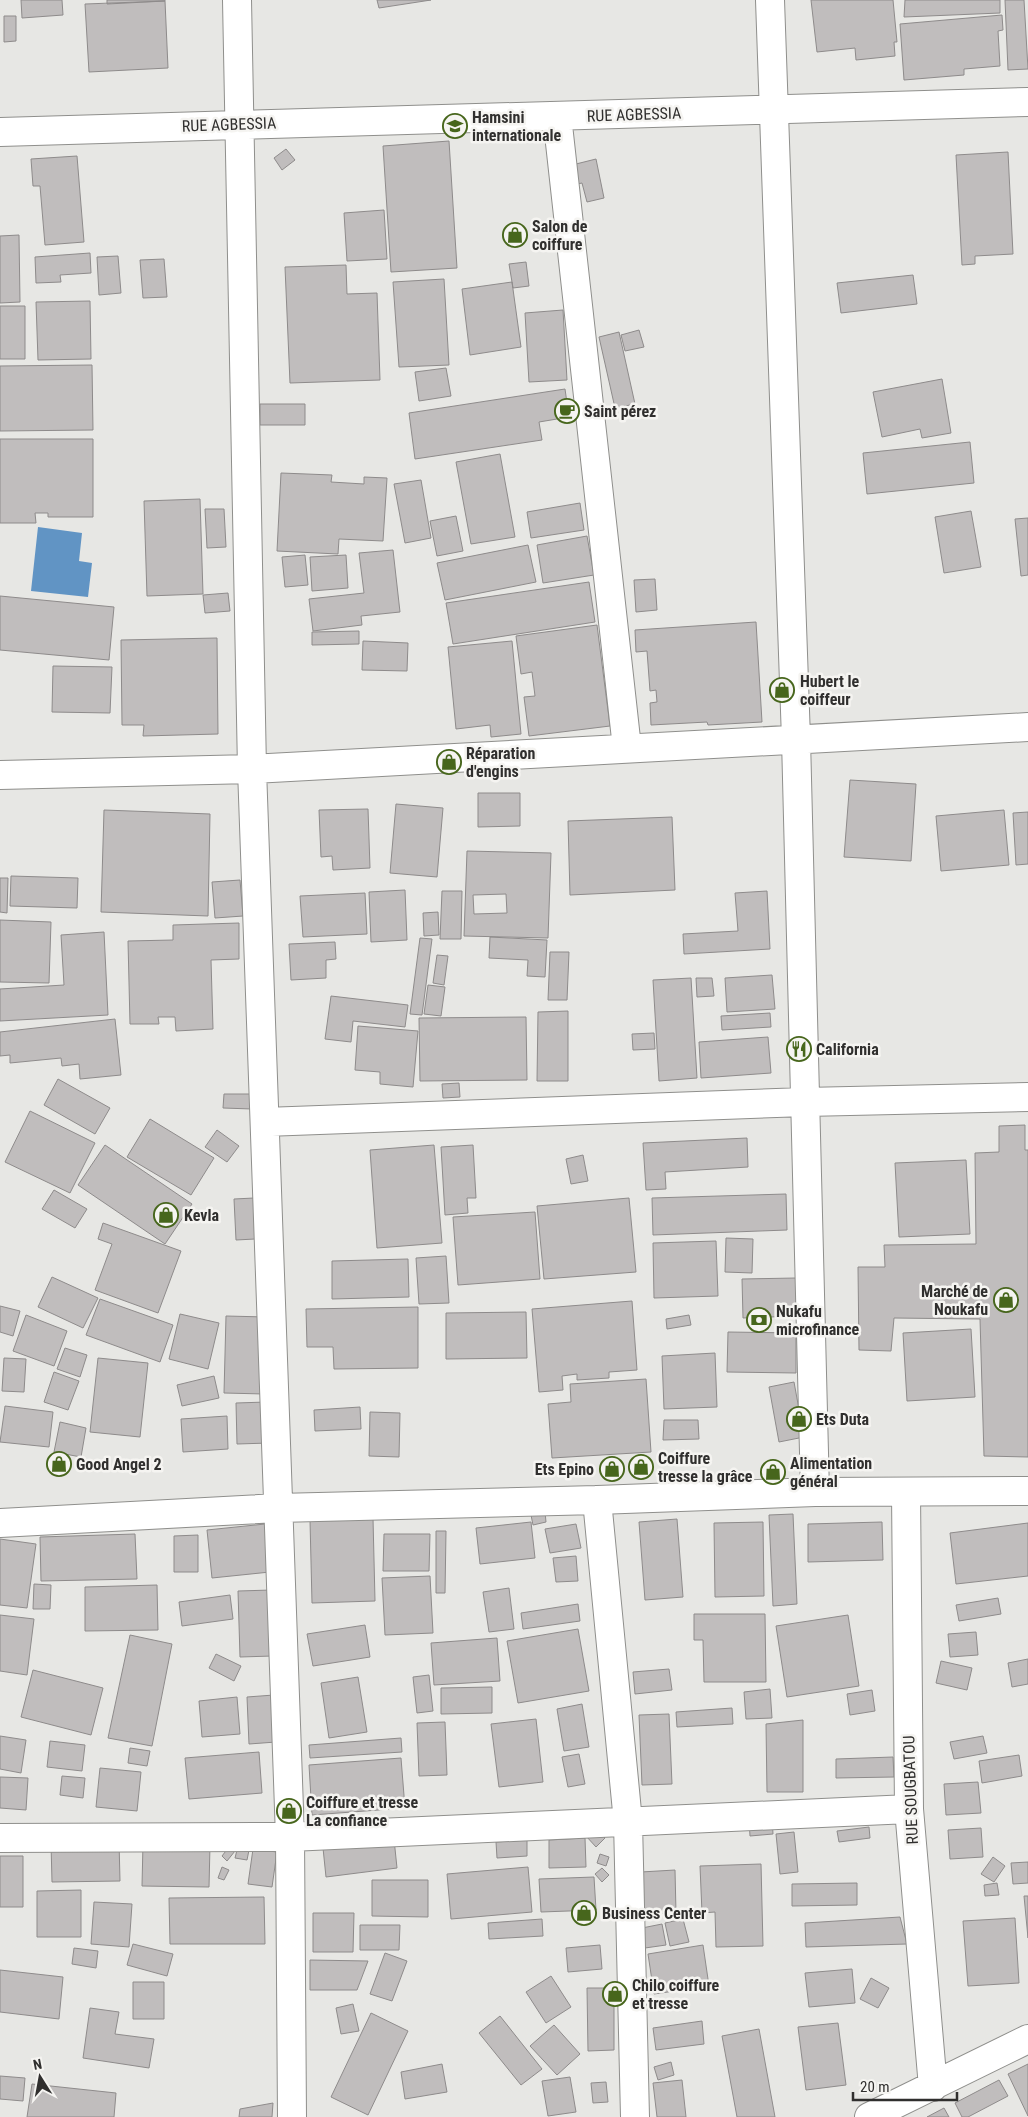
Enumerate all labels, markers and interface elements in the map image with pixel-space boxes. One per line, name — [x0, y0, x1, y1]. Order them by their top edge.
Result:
street label: RUE AGBESSIA — [587, 103, 681, 126]
place label: Hamsini internationale — [472, 108, 562, 145]
street label: RUE AGBESSIA — [182, 113, 276, 136]
school or university icon: Hamsini internationale — [442, 113, 468, 139]
place label: Salon de coiffure — [532, 217, 588, 254]
shop icon: Salon de coiffure — [502, 222, 528, 248]
cafe icon: Saint pérez — [554, 398, 580, 424]
place label: Saint pérez — [584, 402, 656, 421]
place label: Hubert le coiffeur — [800, 672, 860, 709]
shop icon: Hubert le coiffeur — [769, 677, 795, 703]
place label: Réparation d'engins — [466, 744, 535, 781]
shop icon: Réparation d'engins — [436, 749, 462, 775]
restaurant icon: California — [786, 1036, 812, 1062]
place label: California — [816, 1040, 879, 1059]
shop icon: Kevla — [153, 1202, 179, 1228]
place label: Kevla — [184, 1206, 219, 1225]
place label: Marché de Noukafu — [921, 1282, 988, 1319]
shop icon: Marché de Noukafu — [993, 1287, 1019, 1313]
place label: Nukafu microfinance — [776, 1302, 860, 1339]
bank icon: Nukafu microfinance — [746, 1307, 772, 1333]
shop icon: Ets Duta — [786, 1406, 812, 1432]
place label: Ets Duta — [816, 1410, 870, 1429]
place label: Coiffure tresse la grâce — [658, 1449, 753, 1486]
shop icon: Good Angel 2 — [46, 1451, 72, 1477]
shop icon: Coiffure tresse la grâce — [628, 1454, 654, 1480]
place label: Alimentation général — [790, 1454, 872, 1491]
place label: Good Angel 2 — [76, 1455, 161, 1474]
shop icon: Ets Epino — [599, 1456, 625, 1482]
shop icon: Alimentation général — [760, 1459, 786, 1485]
place label: Ets Epino — [535, 1460, 594, 1479]
street label: RUE SOUGBATOU — [899, 1735, 922, 1845]
place label: Coiffure et tresse La confiance — [306, 1793, 418, 1830]
shop icon: Coiffure et tresse La confiance — [276, 1798, 302, 1824]
shop icon: Business Center — [571, 1900, 597, 1926]
place label: Business Center — [602, 1904, 706, 1923]
place label: Chilo coiffure et tresse — [632, 1976, 720, 2013]
shop icon: Chilo coiffure et tresse — [602, 1981, 628, 2007]
north arrow — [15, 2052, 65, 2102]
text: N — [32, 2056, 43, 2073]
scale bar — [853, 2070, 957, 2102]
text: 20 m — [860, 2078, 890, 2096]

